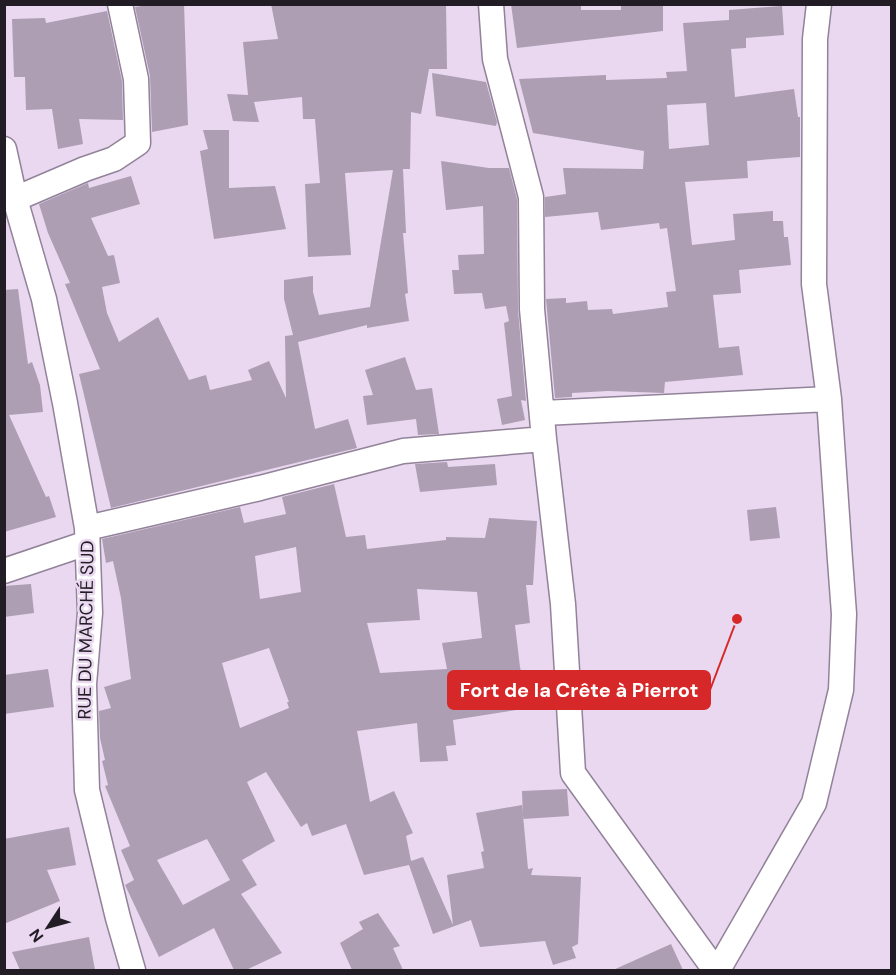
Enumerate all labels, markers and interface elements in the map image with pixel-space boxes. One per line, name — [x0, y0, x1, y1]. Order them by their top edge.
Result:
street label: RUE DU MARCHÉ SUD — [72, 540, 100, 720]
callout: Fort de la Crête à Pierrot — [448, 671, 710, 709]
text: Fort de la Crête à Pierrot — [460, 677, 698, 703]
north arrow — [18, 897, 78, 957]
text: N — [24, 925, 48, 946]

